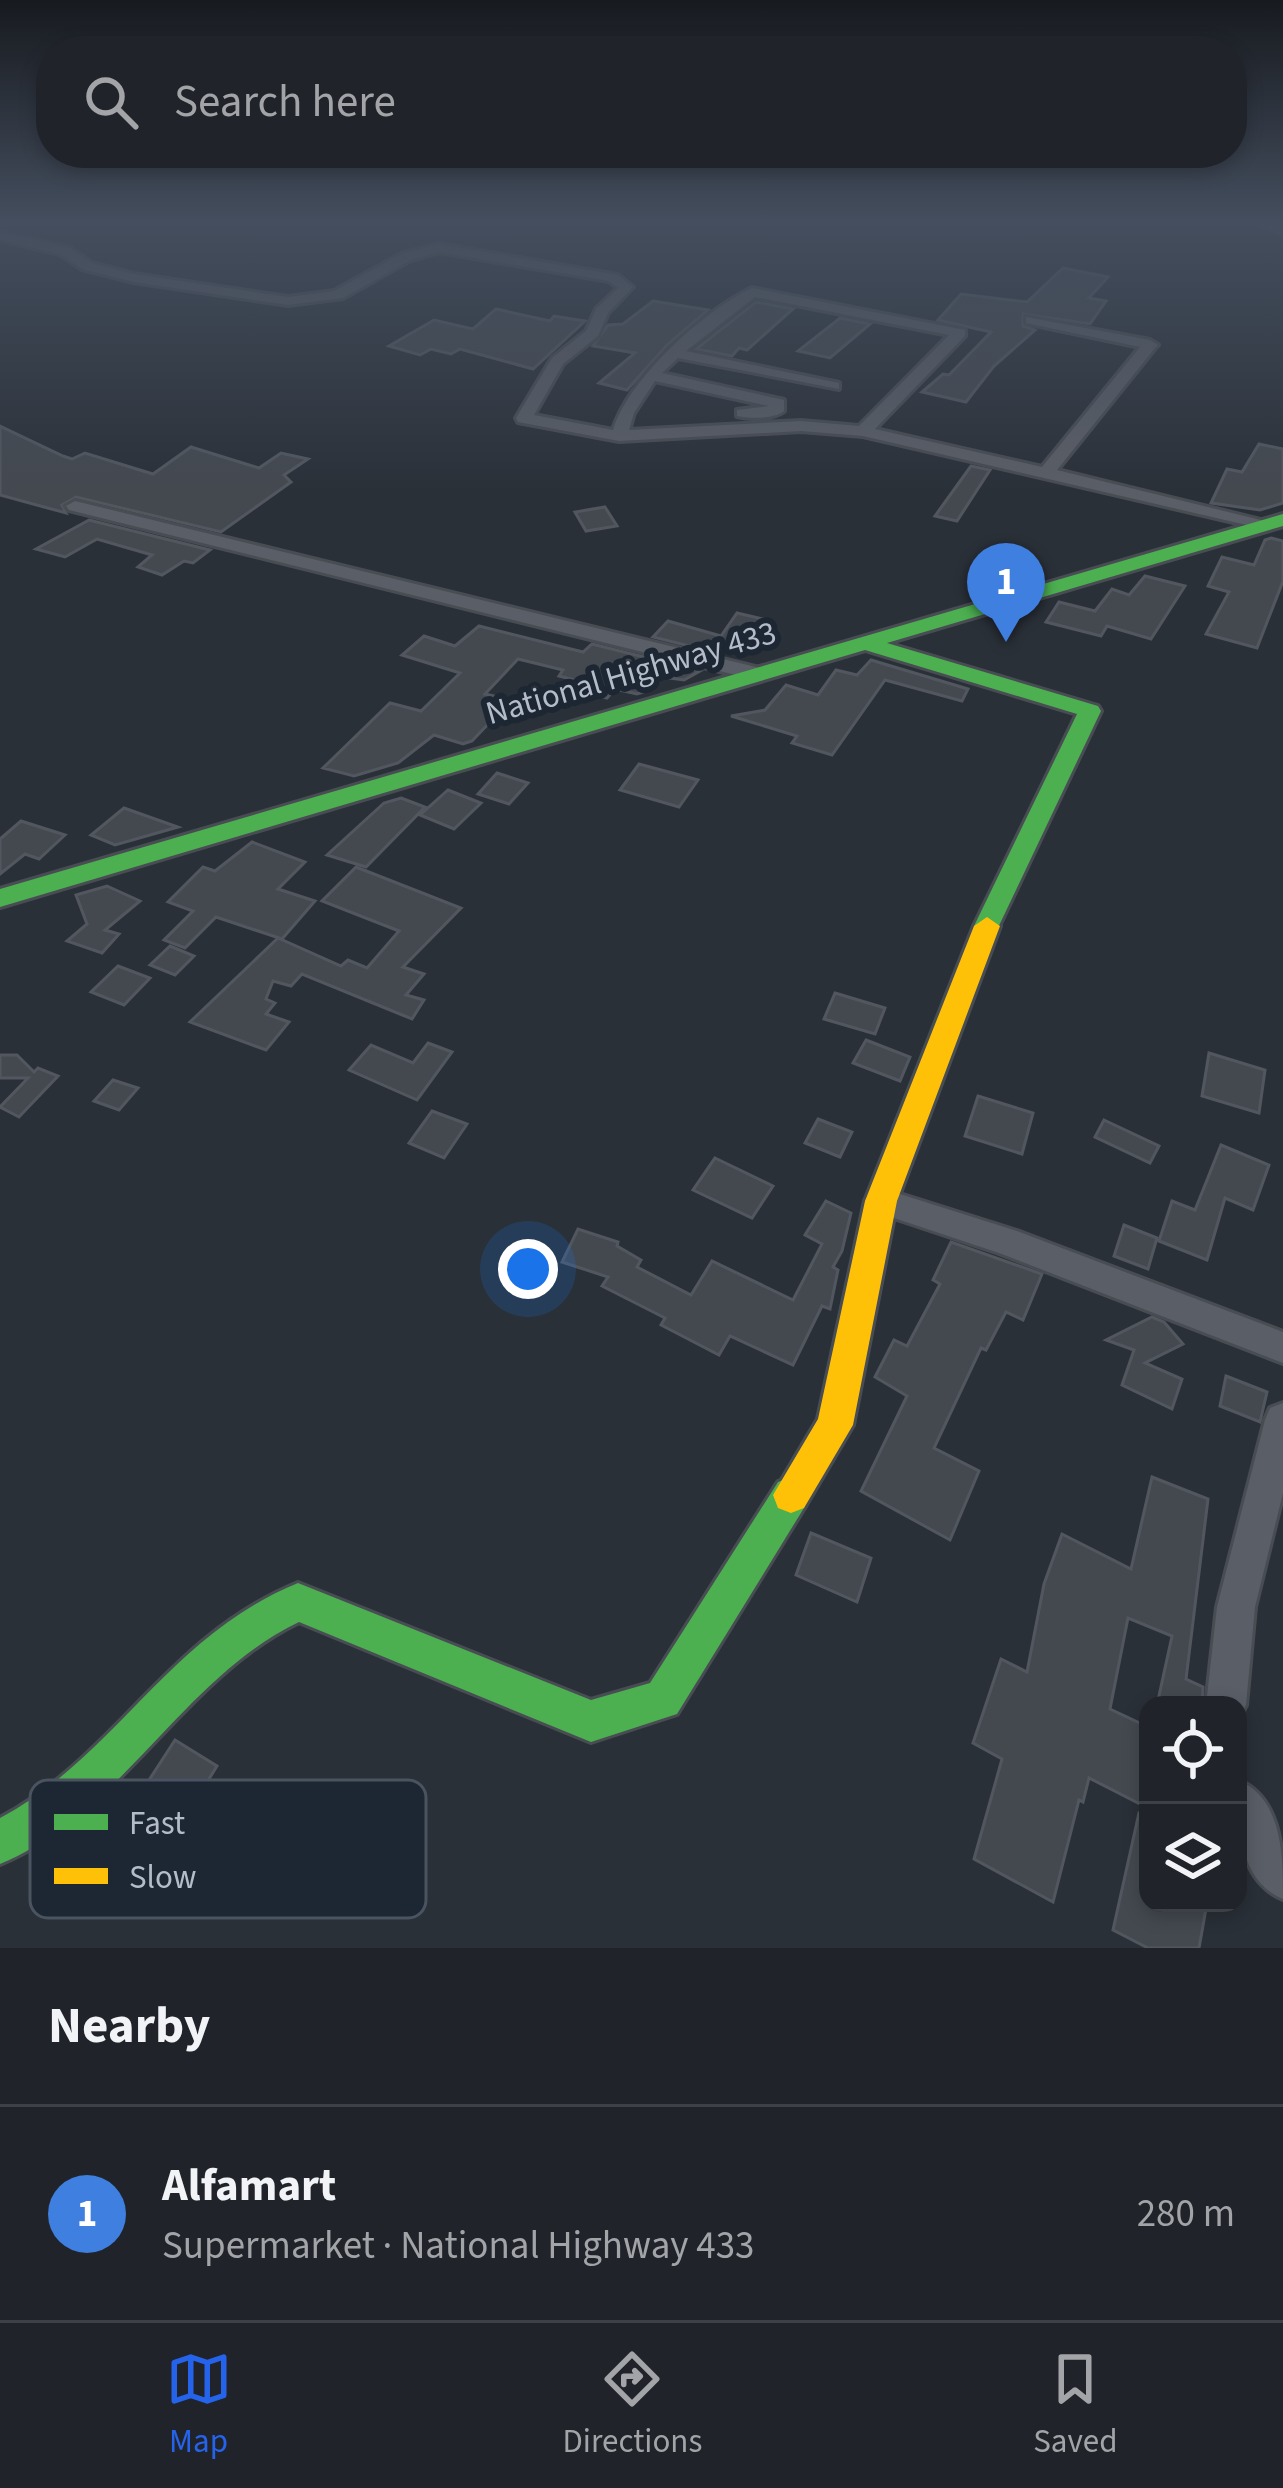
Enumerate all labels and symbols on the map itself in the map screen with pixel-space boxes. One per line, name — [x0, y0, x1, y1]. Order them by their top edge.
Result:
pin: 1 — [967, 543, 1045, 642]
street label: National Highway 433 — [480, 609, 782, 737]
your location — [498, 1239, 558, 1299]
legend — [30, 1780, 426, 1918]
text: Fast — [129, 1800, 185, 1847]
text: Slow — [129, 1854, 197, 1901]

